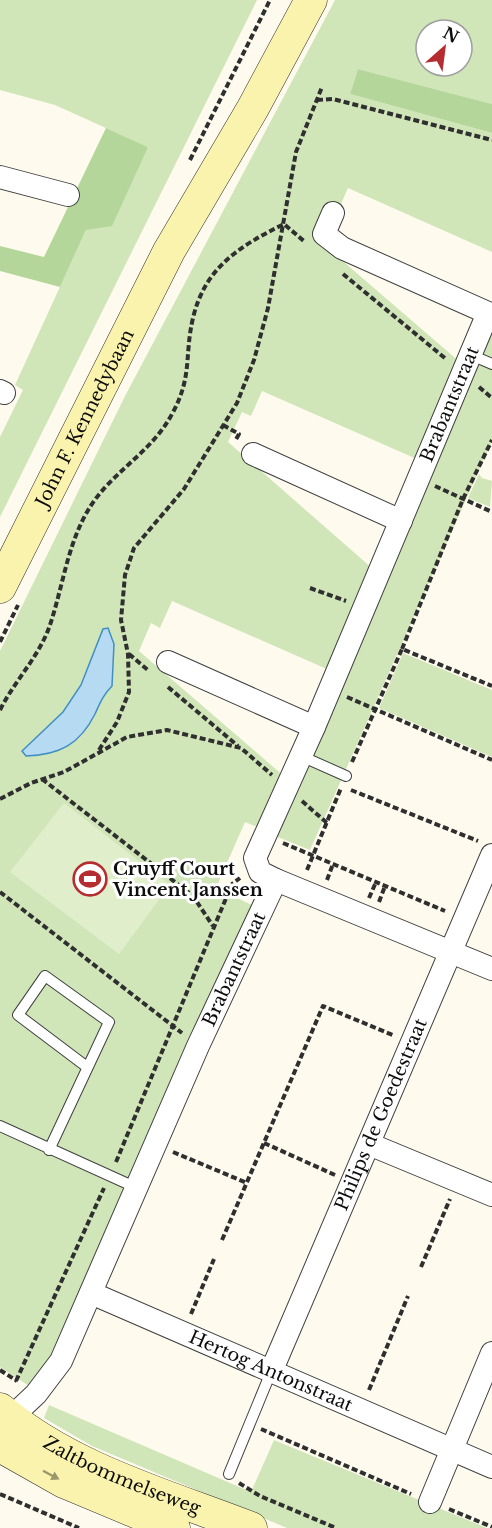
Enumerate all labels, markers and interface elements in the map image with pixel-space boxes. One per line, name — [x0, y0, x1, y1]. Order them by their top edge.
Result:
north arrow — [414, 18, 474, 78]
text: N — [440, 22, 462, 47]
street label: John F. Kennedybaan — [30, 326, 139, 512]
street label: Brabantstraat — [416, 343, 484, 466]
place label: Cruyff Court Vincent Janssen — [112, 858, 263, 901]
sports icon: Cruyff Court Vincent Janssen — [72, 861, 108, 897]
street label: Brabantstraat — [198, 908, 270, 1030]
street label: Philips de Goedestraat — [330, 1015, 432, 1214]
street label: Hertog Antonstraat — [185, 1326, 356, 1416]
street label: Zaltbommelseweg — [39, 1432, 204, 1519]
one-way arrow — [42, 1470, 59, 1480]

